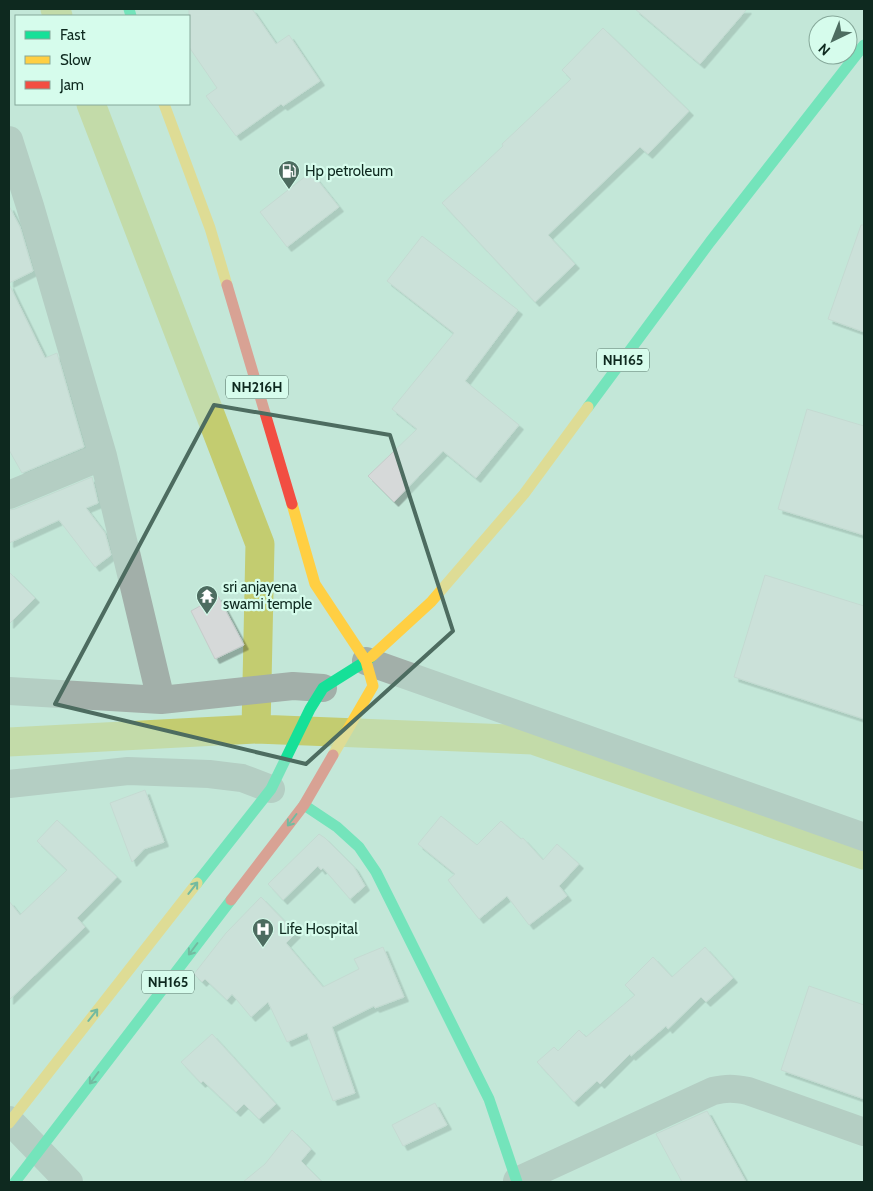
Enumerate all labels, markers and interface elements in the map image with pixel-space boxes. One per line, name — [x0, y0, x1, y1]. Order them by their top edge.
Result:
legend — [15, 15, 190, 105]
north arrow — [808, 15, 858, 65]
text: Fast — [60, 26, 85, 44]
text: N — [814, 40, 834, 59]
text: Slow — [60, 51, 91, 69]
text: Jam — [59, 76, 84, 94]
fuel station icon: Hp petroleum — [277, 159, 301, 190]
place label: Hp petroleum — [305, 162, 393, 180]
road number: NH165 — [597, 348, 649, 372]
road number: NH216H — [226, 376, 288, 398]
place label: sri anjayena swami temple — [223, 578, 313, 613]
temple icon: sri anjayena swami temple — [195, 584, 219, 615]
one-way arrow — [287, 813, 298, 826]
one-way arrow — [188, 882, 199, 895]
hospital icon: Life Hospital — [251, 917, 275, 948]
place label: Life Hospital — [279, 920, 358, 938]
one-way arrow — [188, 942, 199, 955]
road number: NH165 — [142, 970, 194, 994]
one-way arrow — [87, 1009, 98, 1022]
one-way arrow — [89, 1071, 100, 1084]

